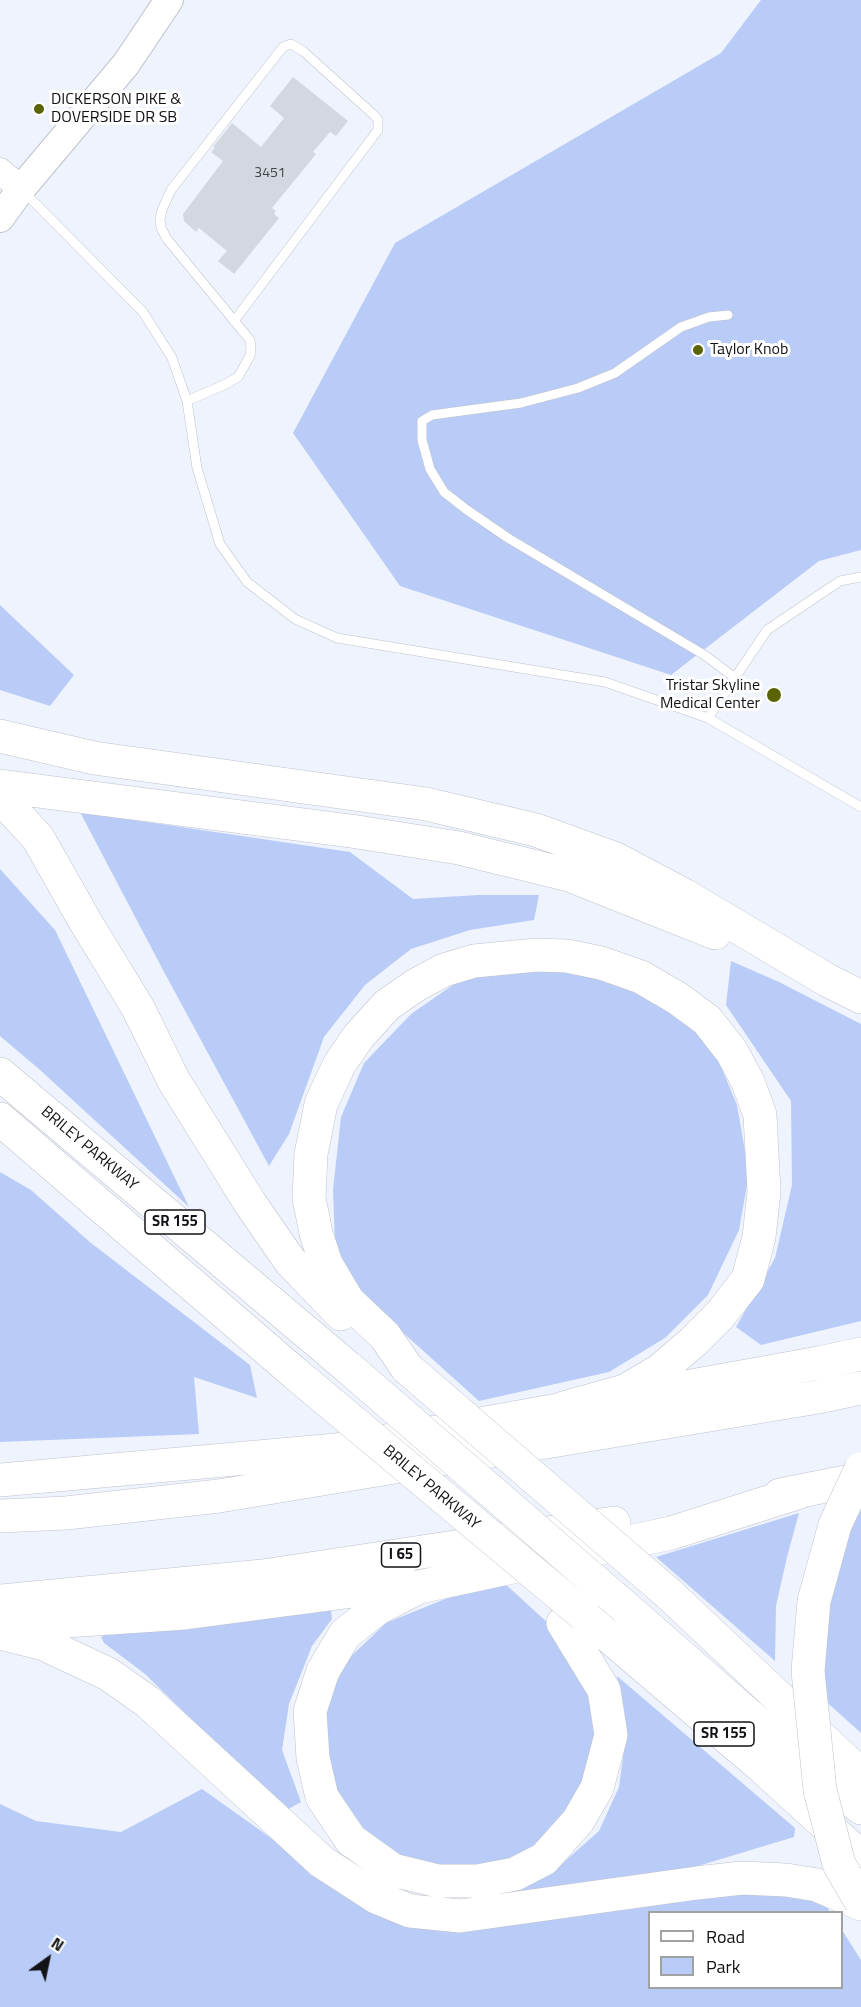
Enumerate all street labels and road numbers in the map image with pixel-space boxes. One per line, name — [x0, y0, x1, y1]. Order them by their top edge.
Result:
street label: BRILEY PARKWAY — [36, 1103, 142, 1195]
road number: SR 155 — [145, 1210, 205, 1234]
street label: BRILEY PARKWAY — [378, 1442, 484, 1534]
road number: I 65 — [382, 1543, 420, 1567]
road number: SR 155 — [694, 1722, 754, 1746]

